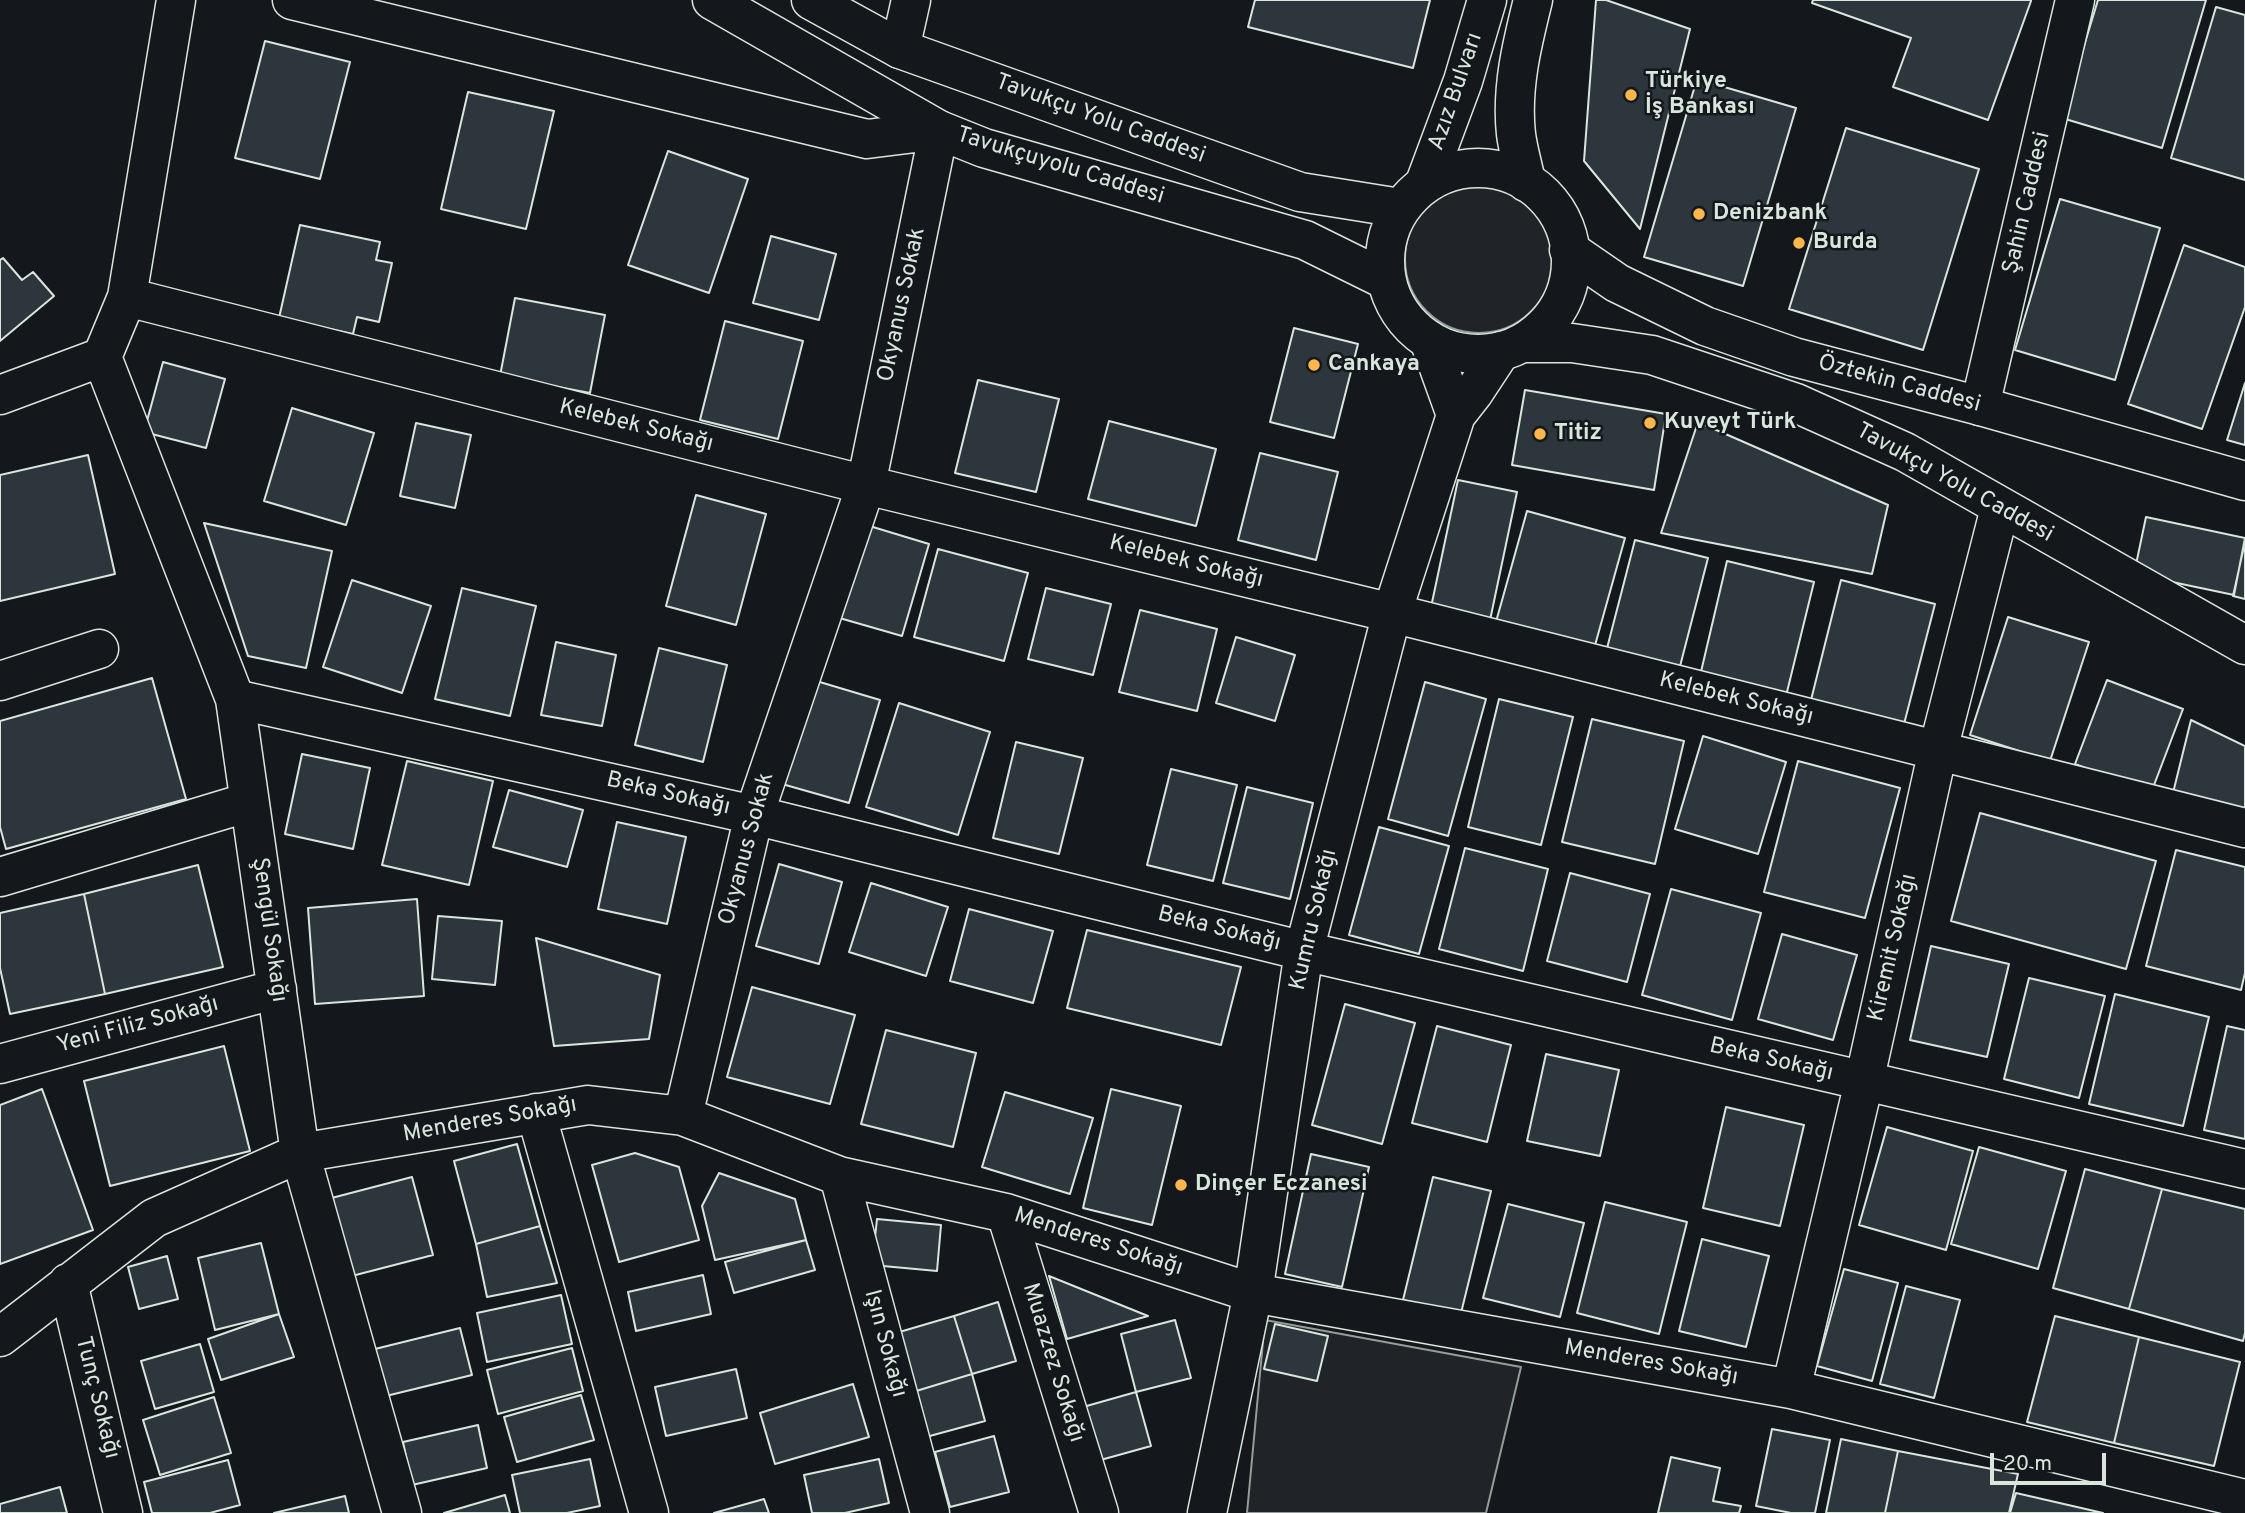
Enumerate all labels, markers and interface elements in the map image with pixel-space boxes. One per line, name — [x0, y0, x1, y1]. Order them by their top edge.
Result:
street label: Azız Bulvarı — [1424, 30, 1490, 154]
place label: Türkiye İş Bankası — [1645, 68, 1755, 122]
street label: Tavukçu Yolu Caddesi — [991, 69, 1209, 171]
marker: Türkiye İş Bankası — [1623, 87, 1639, 103]
street label: Tavukçuyolu Caddesi — [953, 122, 1167, 212]
street label: Şahin Caddesi — [1998, 129, 2058, 277]
place label: Denizbank — [1713, 200, 1827, 228]
marker: Denizbank — [1691, 206, 1707, 222]
street label: Okyanus Sokak — [873, 225, 933, 385]
place label: Burda — [1813, 229, 1878, 257]
marker: Burda — [1791, 235, 1807, 251]
street label: Öztekin Caddesi — [1815, 350, 1983, 420]
place label: Cankaya — [1328, 351, 1420, 379]
marker: Cankaya — [1306, 357, 1322, 373]
street label: Kelebek Sokağı — [556, 395, 716, 459]
place label: Kuveyt Türk — [1664, 409, 1796, 437]
marker: Kuveyt Türk — [1642, 415, 1658, 431]
street label: Tavukçu Yolu Caddesi — [1850, 418, 2058, 550]
place label: Titiz — [1554, 420, 1602, 448]
marker: Titiz — [1532, 426, 1548, 442]
street label: Kelebek Sokağı — [1106, 531, 1266, 595]
street label: Kelebek Sokağı — [1656, 668, 1816, 732]
street label: Beka Sokağı — [604, 767, 732, 823]
street label: Okyanus Sokak — [714, 770, 782, 928]
street label: Kumru Sokağı — [1285, 847, 1345, 993]
street label: Şengül Sokağı — [244, 856, 292, 1004]
street label: Kiremit Sokağı — [1864, 872, 1924, 1024]
street label: Beka Sokağı — [1155, 901, 1283, 959]
street label: Yeni Filiz Sokağı — [54, 991, 222, 1061]
street label: Beka Sokağı — [1707, 1033, 1835, 1089]
street label: Menderes Sokağı — [401, 1092, 579, 1150]
place label: Dinçer Eczanesi — [1195, 1171, 1368, 1199]
marker: Dinçer Eczanesi — [1173, 1177, 1189, 1193]
street label: Menderes Sokağı — [1010, 1203, 1186, 1283]
street label: Muazzez Sokağı — [1015, 1280, 1089, 1446]
street label: Işın Sokağı — [856, 1287, 912, 1401]
street label: Tunç Sokağı — [67, 1334, 125, 1462]
street label: Menderes Sokağı — [1562, 1335, 1740, 1393]
scale bar — [1993, 1440, 2108, 1484]
text: 20 m — [2003, 1451, 2052, 1478]

